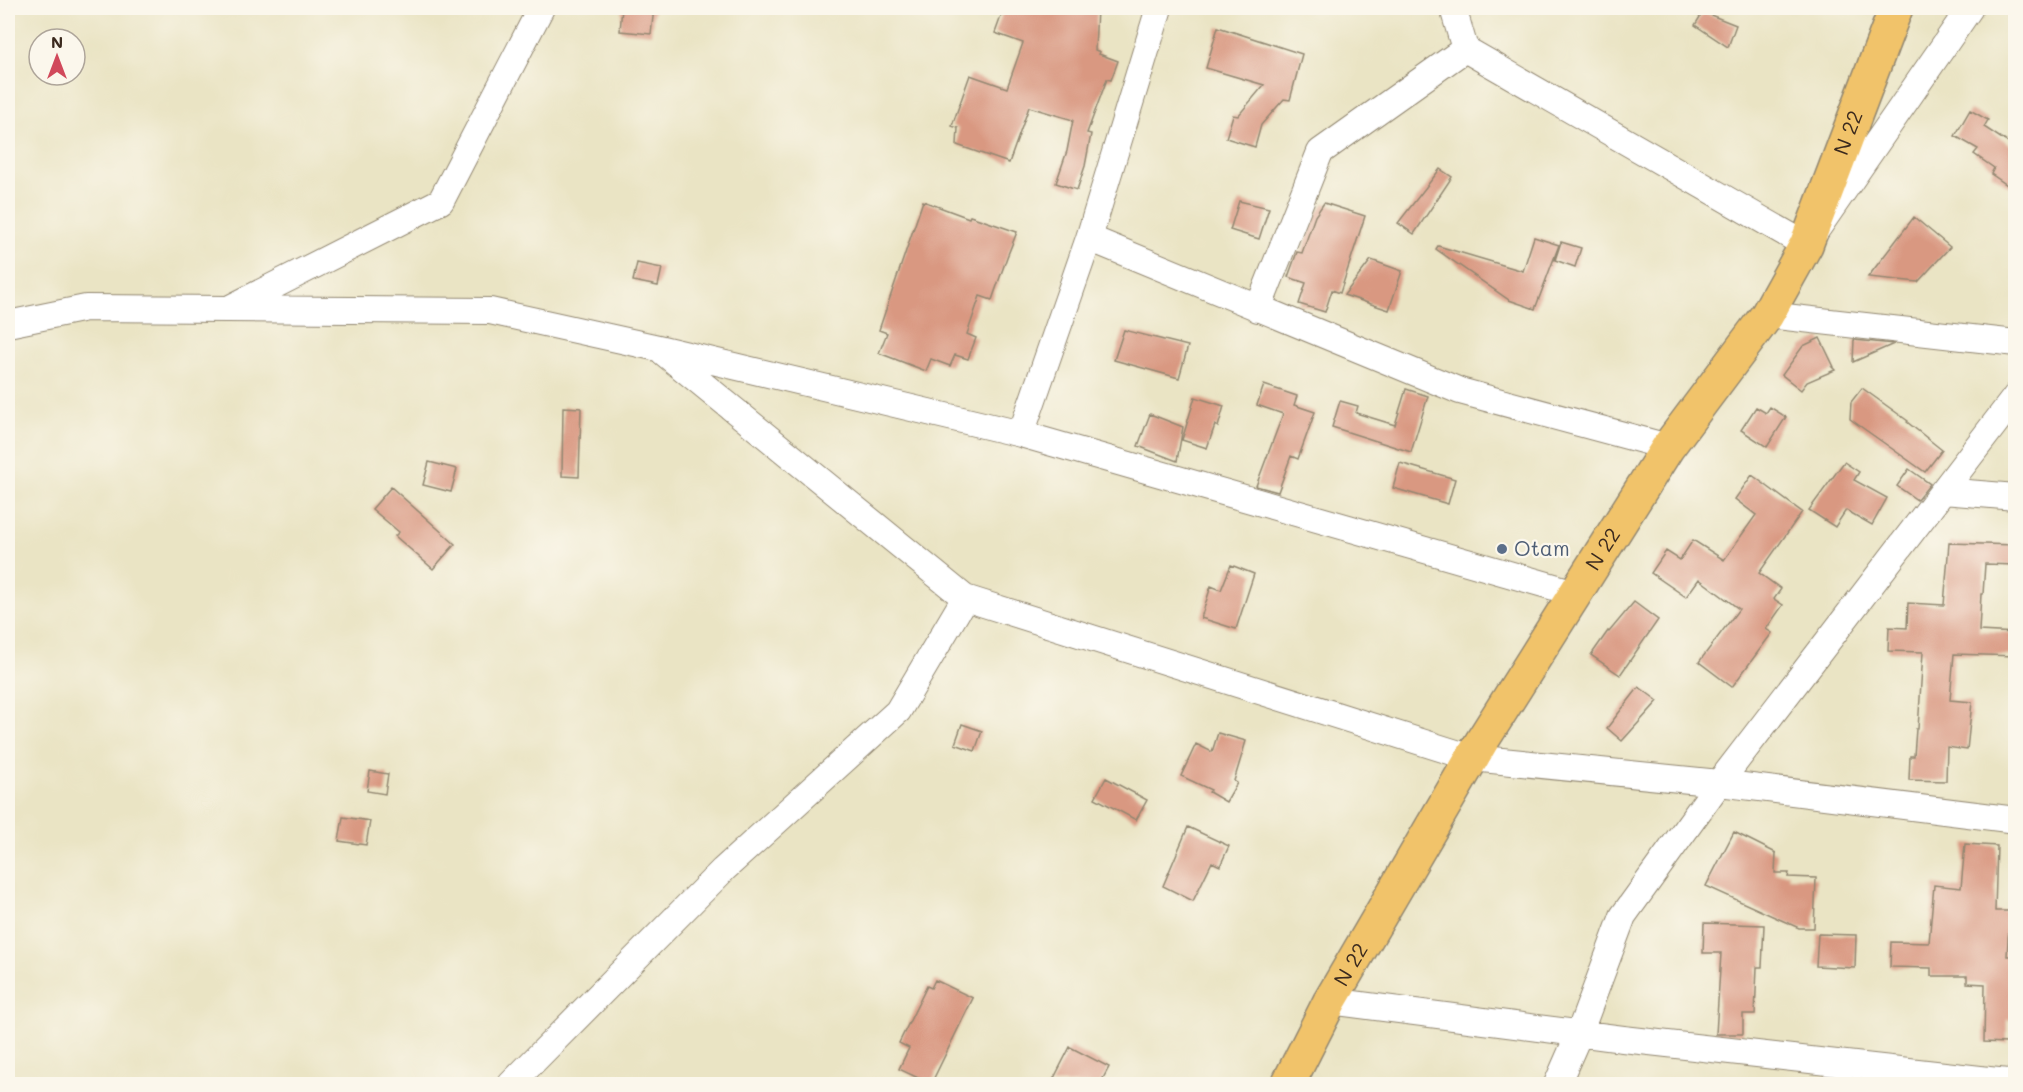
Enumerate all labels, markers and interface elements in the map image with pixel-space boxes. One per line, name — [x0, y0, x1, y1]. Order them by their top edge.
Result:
north arrow — [27, 27, 87, 87]
text: N — [51, 31, 63, 52]
street label: N 22 — [1826, 106, 1868, 159]
street label: N 22 — [1578, 522, 1626, 575]
place label: Otam — [1514, 534, 1570, 561]
marker: Otam — [1495, 542, 1509, 556]
street label: N 22 — [1327, 937, 1373, 991]

